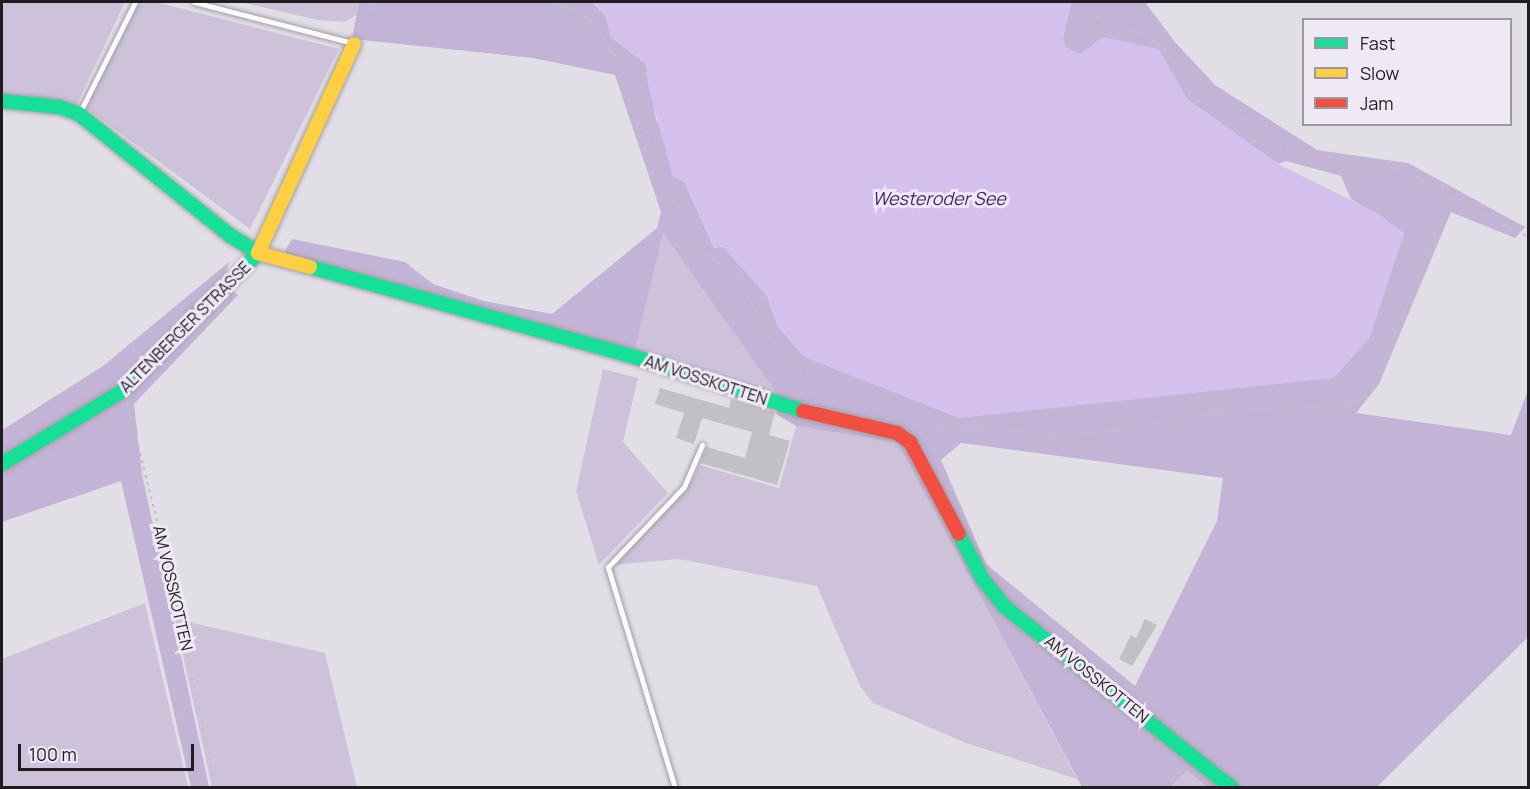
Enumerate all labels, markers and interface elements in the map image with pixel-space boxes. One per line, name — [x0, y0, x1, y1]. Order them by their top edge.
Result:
legend — [1302, 18, 1512, 126]
text: Fast — [1360, 31, 1395, 55]
text: Slow — [1360, 61, 1399, 85]
text: Jam — [1360, 91, 1394, 115]
water label: Westeroder See — [872, 187, 1006, 209]
street label: ALTENBERGER STRASSE — [115, 257, 255, 397]
street label: AM VOSSKOTTEN — [642, 351, 770, 409]
street label: AM VOSSKOTTEN — [149, 523, 197, 653]
street label: AM VOSSKOTTEN — [1041, 631, 1153, 727]
scale bar — [21, 732, 196, 770]
text: 100 m — [29, 742, 77, 766]

